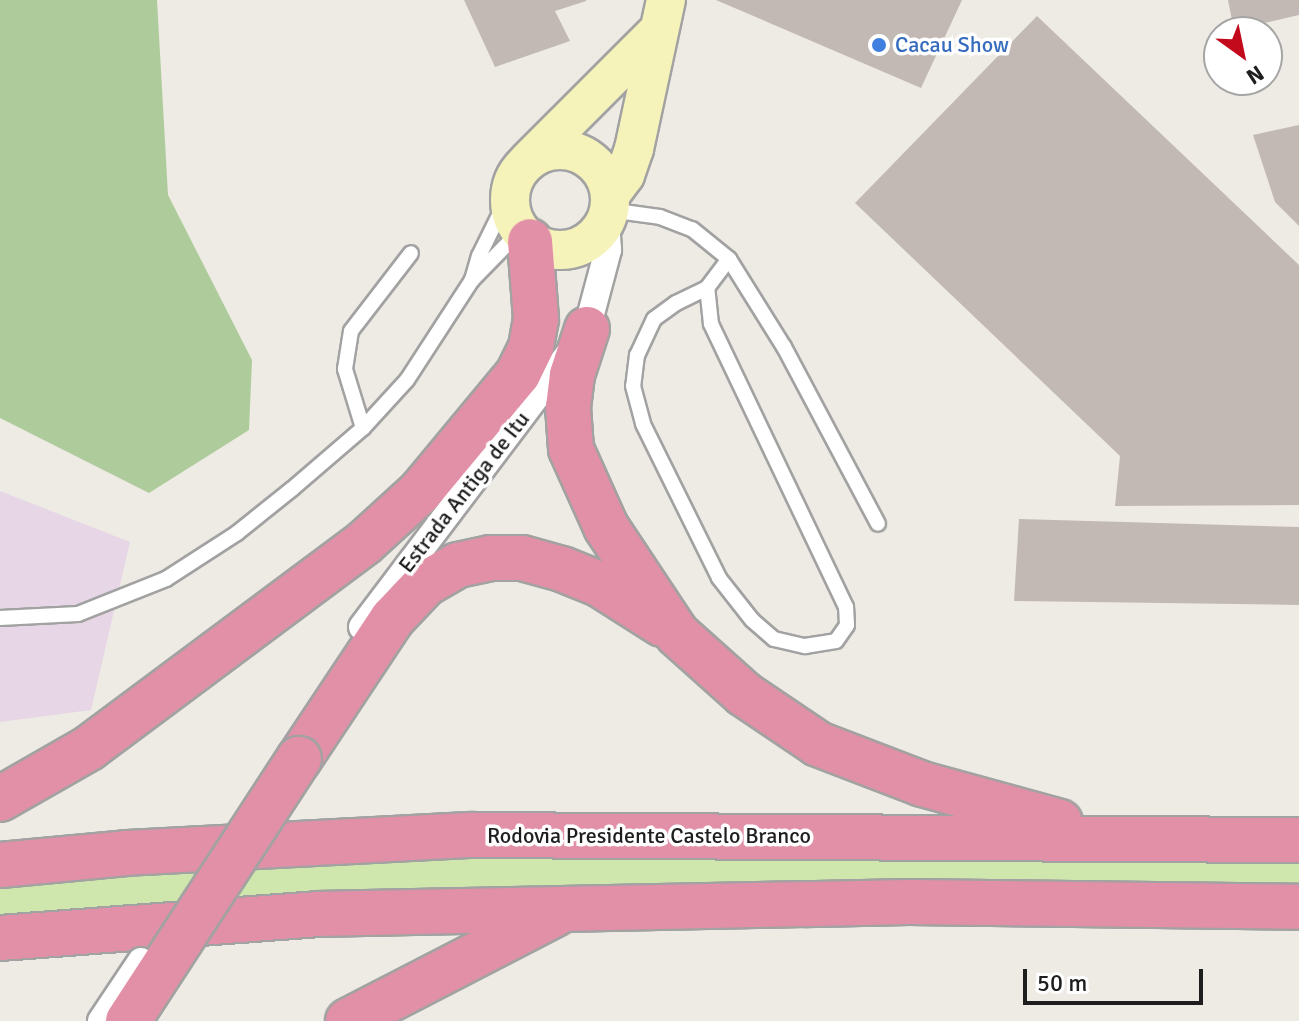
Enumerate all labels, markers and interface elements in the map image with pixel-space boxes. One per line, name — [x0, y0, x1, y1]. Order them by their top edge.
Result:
north arrow — [1203, 16, 1283, 96]
place label: Cacau Show — [895, 32, 1009, 58]
marker: Cacau Show — [870, 36, 888, 54]
text: N — [1241, 59, 1269, 90]
street label: Estrada Antiga de Itu — [393, 406, 535, 578]
street label: Rodovia Presidente Castelo Branco — [487, 823, 811, 849]
scale bar — [1027, 953, 1207, 1003]
text: 50 m — [1037, 968, 1087, 998]

